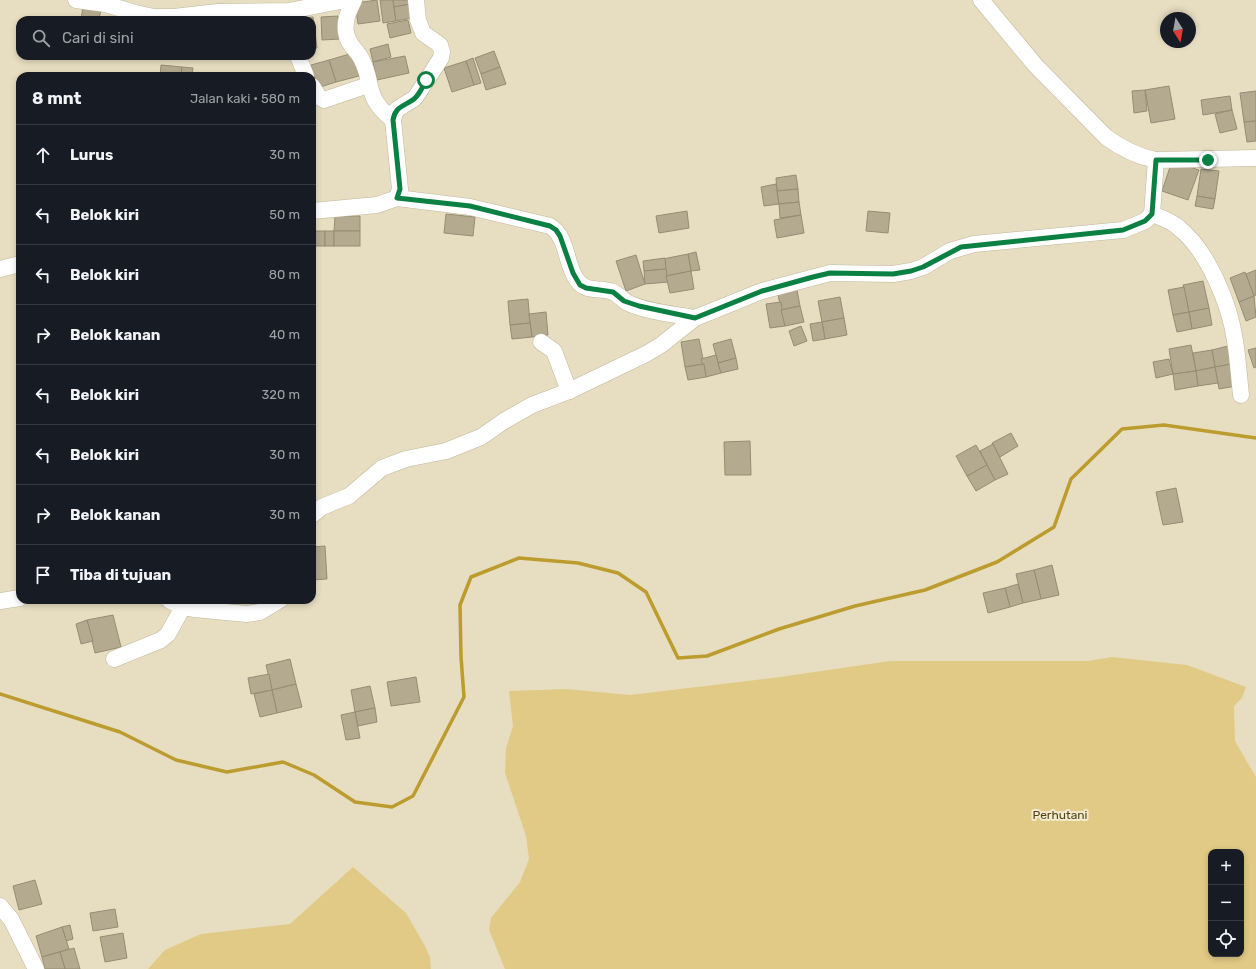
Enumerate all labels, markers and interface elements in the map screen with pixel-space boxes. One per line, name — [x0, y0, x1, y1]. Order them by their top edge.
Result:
north arrow — [1160, 12, 1196, 48]
search box — [16, 16, 316, 60]
icon: search — [30, 27, 52, 49]
text: Cari di sini — [62, 29, 134, 47]
route start — [417, 71, 435, 89]
text: 8 mnt — [32, 88, 81, 108]
text: Jalan kaki · 580 m — [190, 91, 300, 106]
icon: ahead — [32, 144, 54, 166]
text: Lurus — [70, 146, 113, 164]
text: 30 m — [269, 147, 300, 162]
route end — [1199, 151, 1217, 169]
icon: left — [32, 204, 54, 226]
text: Belok kiri — [70, 206, 139, 224]
text: 50 m — [269, 207, 300, 222]
icon: left — [32, 264, 54, 286]
text: Belok kiri — [70, 266, 139, 284]
text: 80 m — [269, 267, 300, 282]
icon: right — [32, 324, 54, 346]
text: Belok kanan — [70, 326, 160, 344]
text: 40 m — [269, 327, 300, 342]
icon: left — [32, 384, 54, 406]
text: Belok kiri — [70, 386, 139, 404]
text: 320 m — [262, 387, 300, 402]
icon: left — [32, 444, 54, 466]
text: Belok kiri — [70, 446, 139, 464]
text: 30 m — [269, 447, 300, 462]
icon: right — [32, 504, 54, 526]
text: Belok kanan — [70, 506, 160, 524]
text: 30 m — [269, 507, 300, 522]
icon: arrive — [32, 564, 54, 586]
text: Tiba di tujuan — [70, 566, 171, 584]
park label: Perhutani — [1033, 808, 1088, 822]
map controls — [1208, 849, 1244, 957]
button: + — [1208, 849, 1244, 885]
button: − — [1208, 885, 1244, 921]
button: locate — [1208, 921, 1244, 957]

